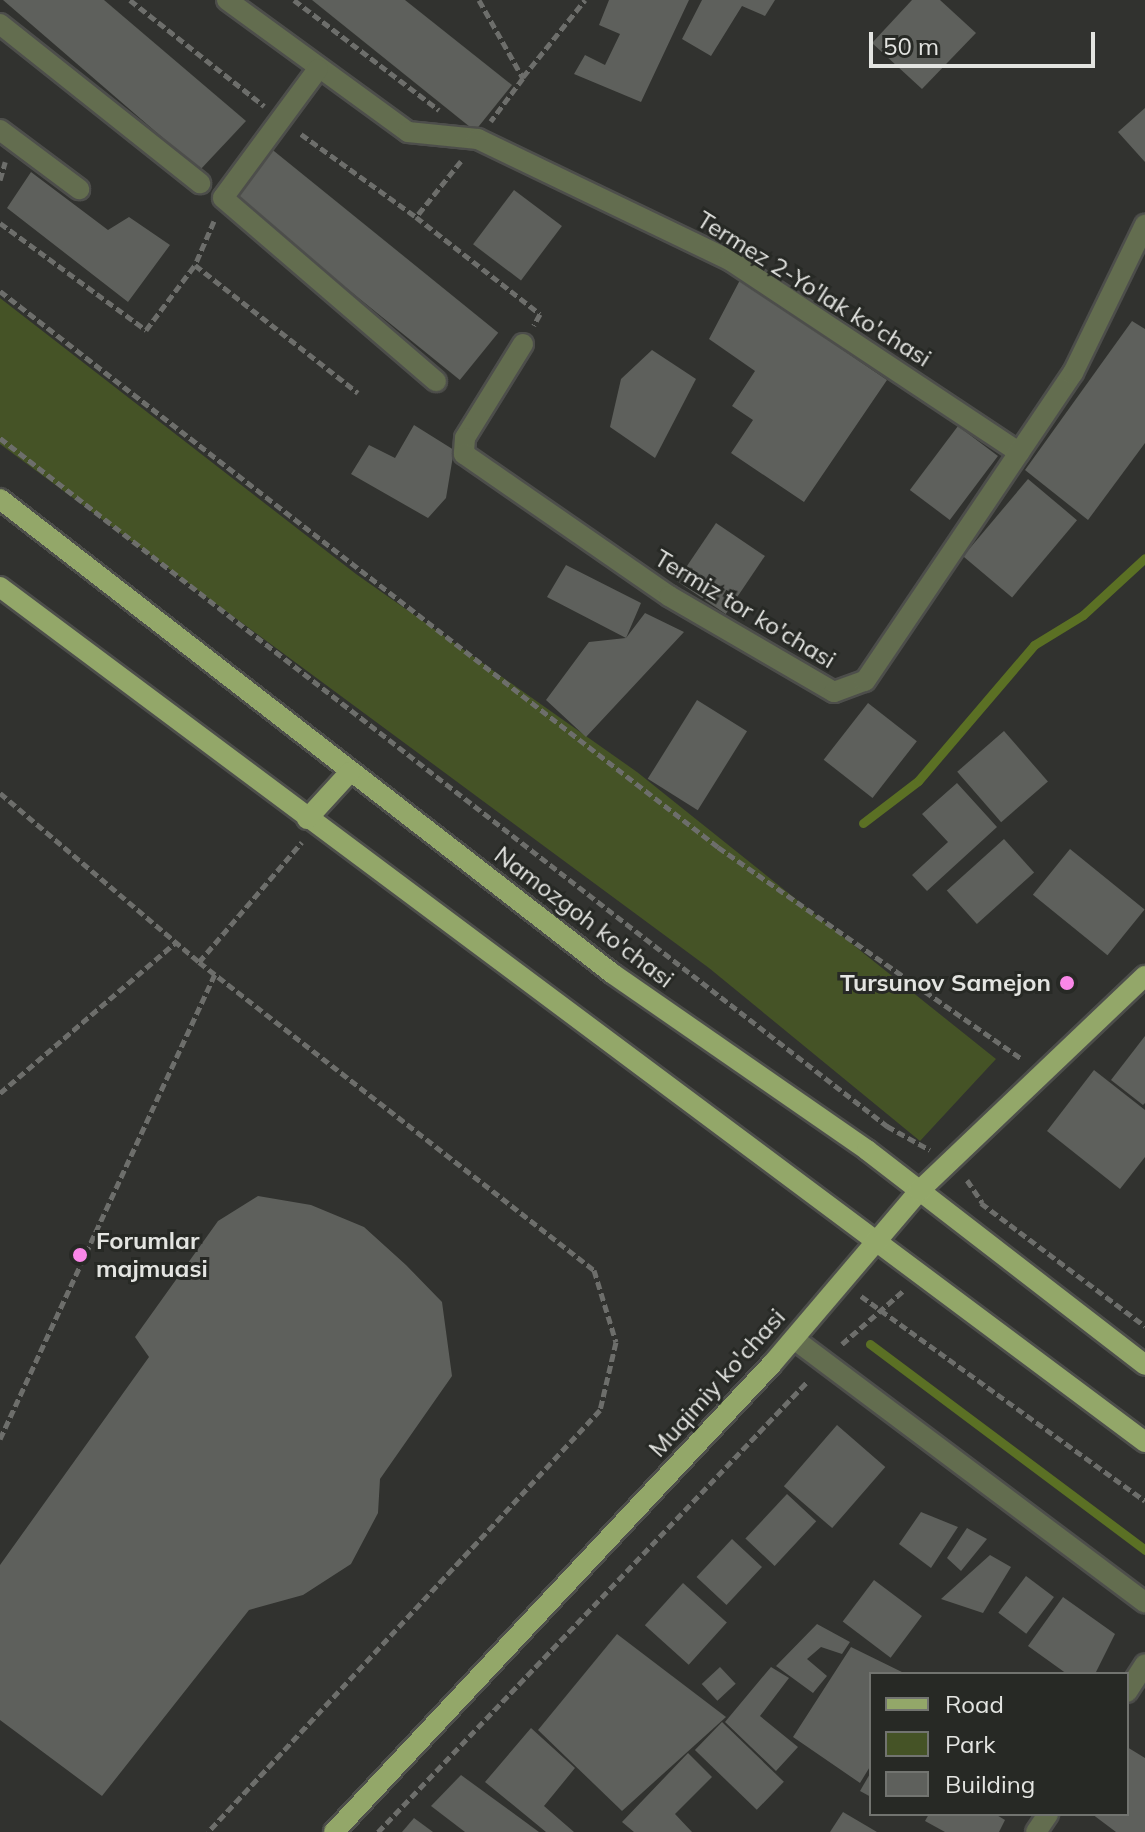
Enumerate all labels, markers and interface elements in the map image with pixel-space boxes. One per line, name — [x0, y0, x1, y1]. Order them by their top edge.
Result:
scale bar — [873, 16, 1099, 66]
text: 50 m — [883, 31, 939, 61]
street label: Termez 2-Yo'lak ko'chasi — [692, 205, 936, 373]
street label: Termiz tor ko'chasi — [649, 544, 841, 674]
street label: Namozgoh ko'chasi — [489, 840, 679, 994]
place label: Tursunov Samejon — [840, 969, 1051, 997]
marker: Tursunov Samejon — [1058, 974, 1076, 992]
place label: Forumlar majmuasi — [96, 1227, 208, 1283]
marker: Forumlar majmuasi — [71, 1246, 89, 1264]
street label: Muqimiy ko'chasi — [643, 1303, 791, 1463]
legend — [869, 1672, 1129, 1816]
text: Road — [945, 1689, 1004, 1719]
text: Park — [945, 1729, 996, 1759]
text: Building — [945, 1769, 1035, 1799]

